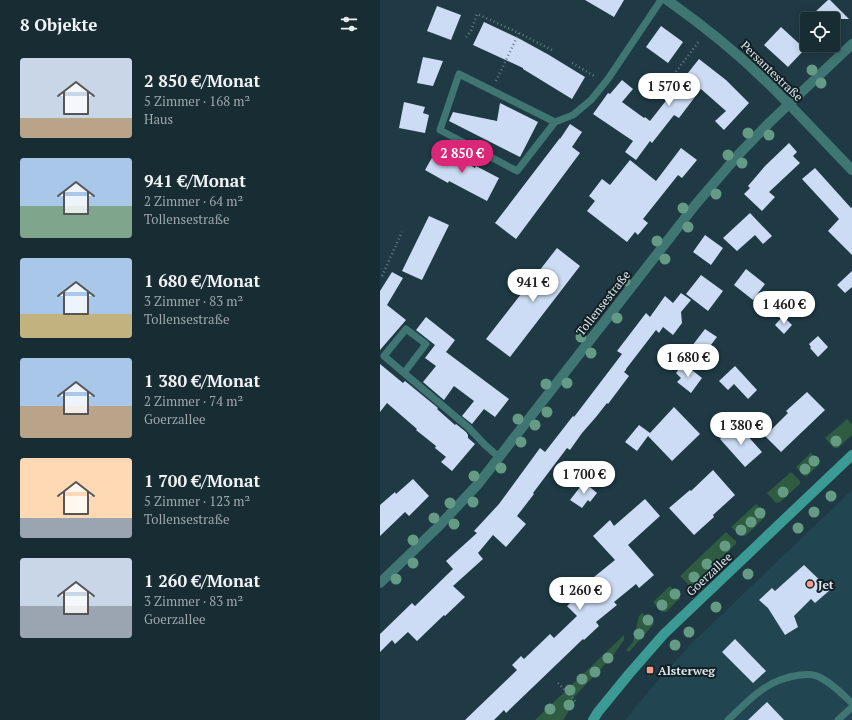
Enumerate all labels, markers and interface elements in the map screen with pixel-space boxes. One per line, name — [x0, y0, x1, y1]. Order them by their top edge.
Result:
map controls — [800, 12, 840, 52]
button: locate — [800, 12, 840, 52]
text: 8 Objekte — [20, 13, 97, 36]
icon: filters — [338, 13, 360, 35]
street label: Persantestraße — [738, 38, 806, 104]
text: 2 850 €/Monat — [144, 69, 260, 92]
pin: 1 570 € — [632, 73, 706, 107]
icon: home — [52, 74, 100, 122]
text: 1 570 € — [647, 77, 691, 95]
text: 5 Zimmer · 168 m² — [144, 92, 250, 110]
text: Haus — [144, 110, 173, 128]
pin: 2 850 € — [425, 140, 499, 174]
text: 2 850 € — [440, 144, 484, 162]
text: 941 €/Monat — [144, 169, 246, 192]
icon: home — [52, 174, 100, 222]
text: 2 Zimmer · 64 m² — [144, 192, 243, 210]
text: Tollensestraße — [144, 210, 230, 228]
street label: Tollensestraße — [573, 267, 633, 339]
text: 1 680 €/Monat — [144, 269, 260, 292]
pin: 941 € — [505, 269, 561, 303]
text: 941 € — [517, 273, 549, 291]
icon: home — [52, 274, 100, 322]
pin: 1 460 € — [747, 291, 821, 325]
text: 3 Zimmer · 83 m² — [144, 292, 243, 310]
text: 1 460 € — [762, 295, 806, 313]
text: Tollensestraße — [144, 310, 230, 328]
pin: 1 680 € — [651, 344, 725, 378]
text: 1 680 € — [666, 348, 710, 366]
text: 1 380 €/Monat — [144, 369, 260, 392]
icon: home — [52, 374, 100, 422]
text: 2 Zimmer · 74 m² — [144, 392, 243, 410]
text: Goerzallee — [144, 410, 205, 428]
pin: 1 380 € — [704, 412, 778, 446]
text: 1 380 € — [719, 416, 763, 434]
pin: 1 700 € — [547, 461, 621, 495]
text: 1 700 € — [562, 465, 606, 483]
text: 1 700 €/Monat — [144, 469, 260, 492]
icon: home — [52, 474, 100, 522]
text: 5 Zimmer · 123 m² — [144, 492, 250, 510]
text: Tollensestraße — [144, 510, 230, 528]
street label: Goerzallee — [683, 549, 735, 599]
text: 1 260 €/Monat — [144, 569, 260, 592]
icon: home — [52, 574, 100, 622]
pin: 1 260 € — [543, 577, 617, 611]
place label: Jet — [818, 577, 834, 592]
marker: Jet — [805, 579, 815, 589]
text: 1 260 € — [558, 581, 602, 599]
text: 3 Zimmer · 83 m² — [144, 592, 243, 610]
text: Goerzallee — [144, 610, 205, 628]
place label: Alsterweg — [658, 663, 715, 678]
marker: Alsterweg — [645, 665, 655, 675]

